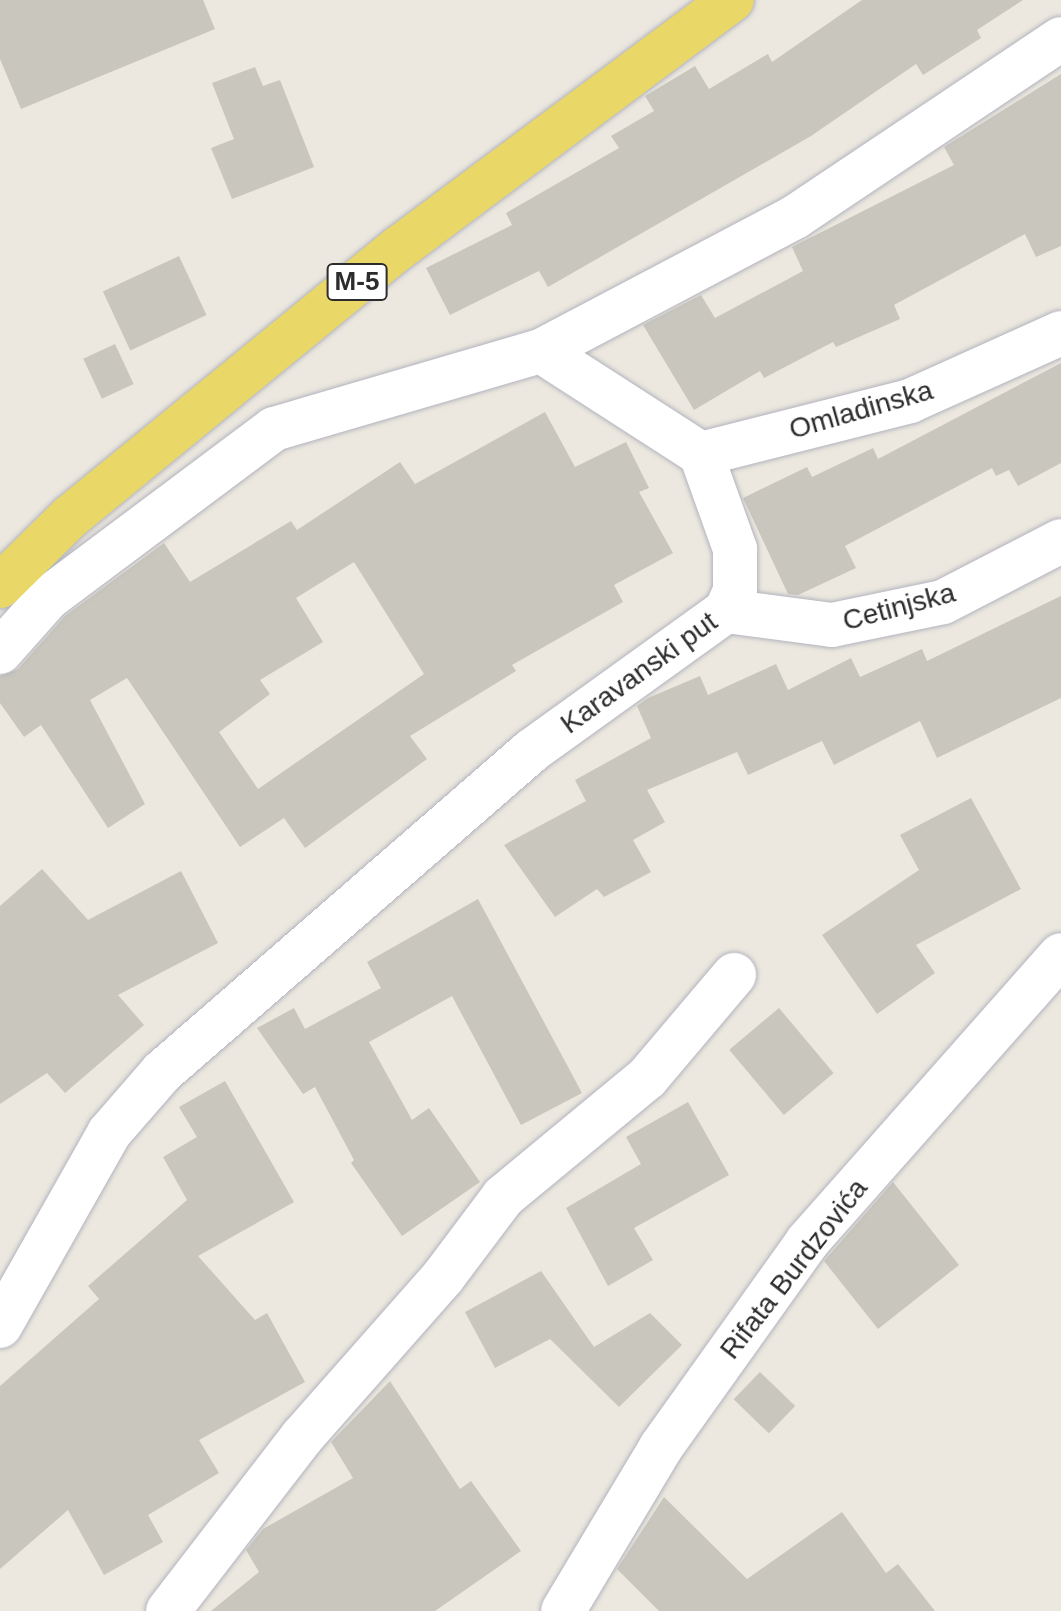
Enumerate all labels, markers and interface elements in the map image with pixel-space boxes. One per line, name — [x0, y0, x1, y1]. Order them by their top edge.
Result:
road number: M-5 — [325, 260, 389, 304]
street label: Omladinska — [785, 373, 937, 447]
street label: Cetinjska — [839, 576, 959, 638]
street label: Karavanski put — [554, 605, 724, 741]
street label: Rifata Burdzovića — [713, 1172, 875, 1366]

